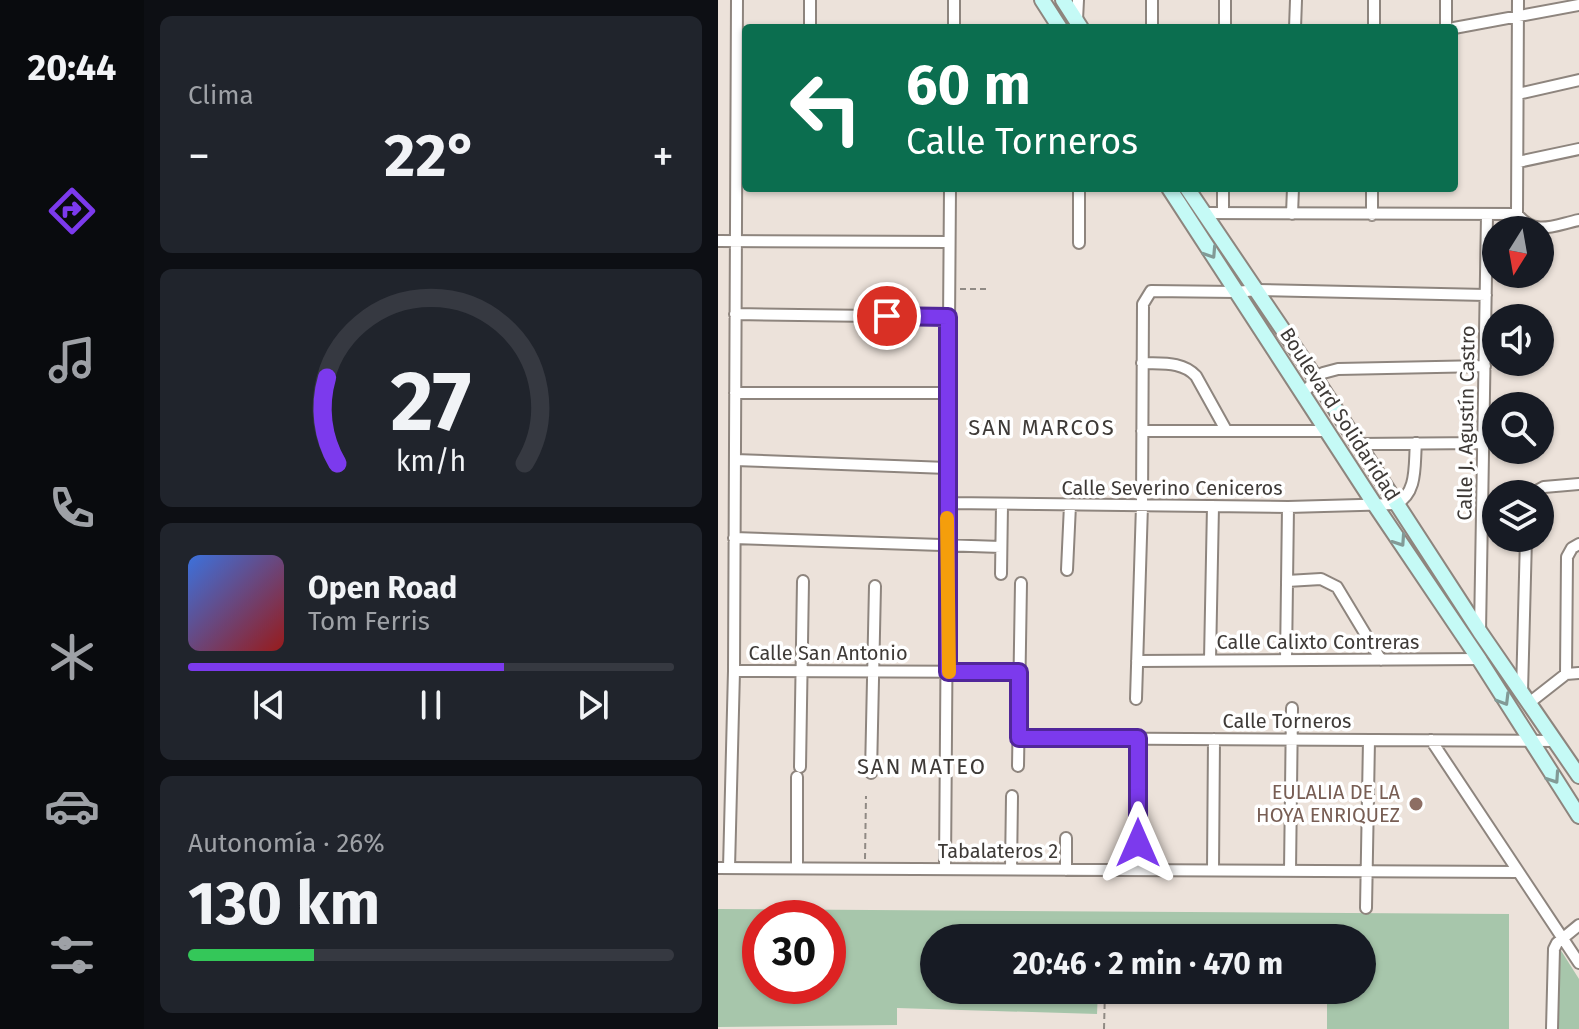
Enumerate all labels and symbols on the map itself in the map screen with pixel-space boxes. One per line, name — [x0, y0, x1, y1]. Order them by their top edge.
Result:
north arrow — [1482, 216, 1554, 288]
one-way arrow — [1202, 245, 1217, 259]
pin — [853, 282, 921, 350]
street label: Boulevard Solidaridad — [1275, 323, 1405, 505]
street label: Calle J. Agustín Castro — [1452, 325, 1480, 521]
district label: SAN MARCOS — [968, 414, 1116, 441]
street label: Calle Severino Ceniceros — [1061, 476, 1283, 500]
one-way arrow — [1390, 533, 1405, 547]
street label: Calle Calixto Contreras — [1217, 630, 1419, 654]
street label: Calle San Antonio — [748, 641, 908, 665]
one-way arrow — [1495, 691, 1510, 706]
street label: Calle Torneros — [1223, 709, 1351, 733]
district label: SAN MATEO — [857, 753, 987, 780]
one-way arrow — [1544, 770, 1559, 784]
place label: EULALIA DE LA HOYA ENRIQUEZ — [1256, 780, 1401, 827]
marker: EULALIA DE LA HOYA ENRIQUEZ — [1407, 795, 1425, 813]
position arrow — [1096, 801, 1180, 885]
street label: Tabalateros 2 — [938, 839, 1058, 863]
speed limit sign: 30 — [742, 900, 846, 1004]

